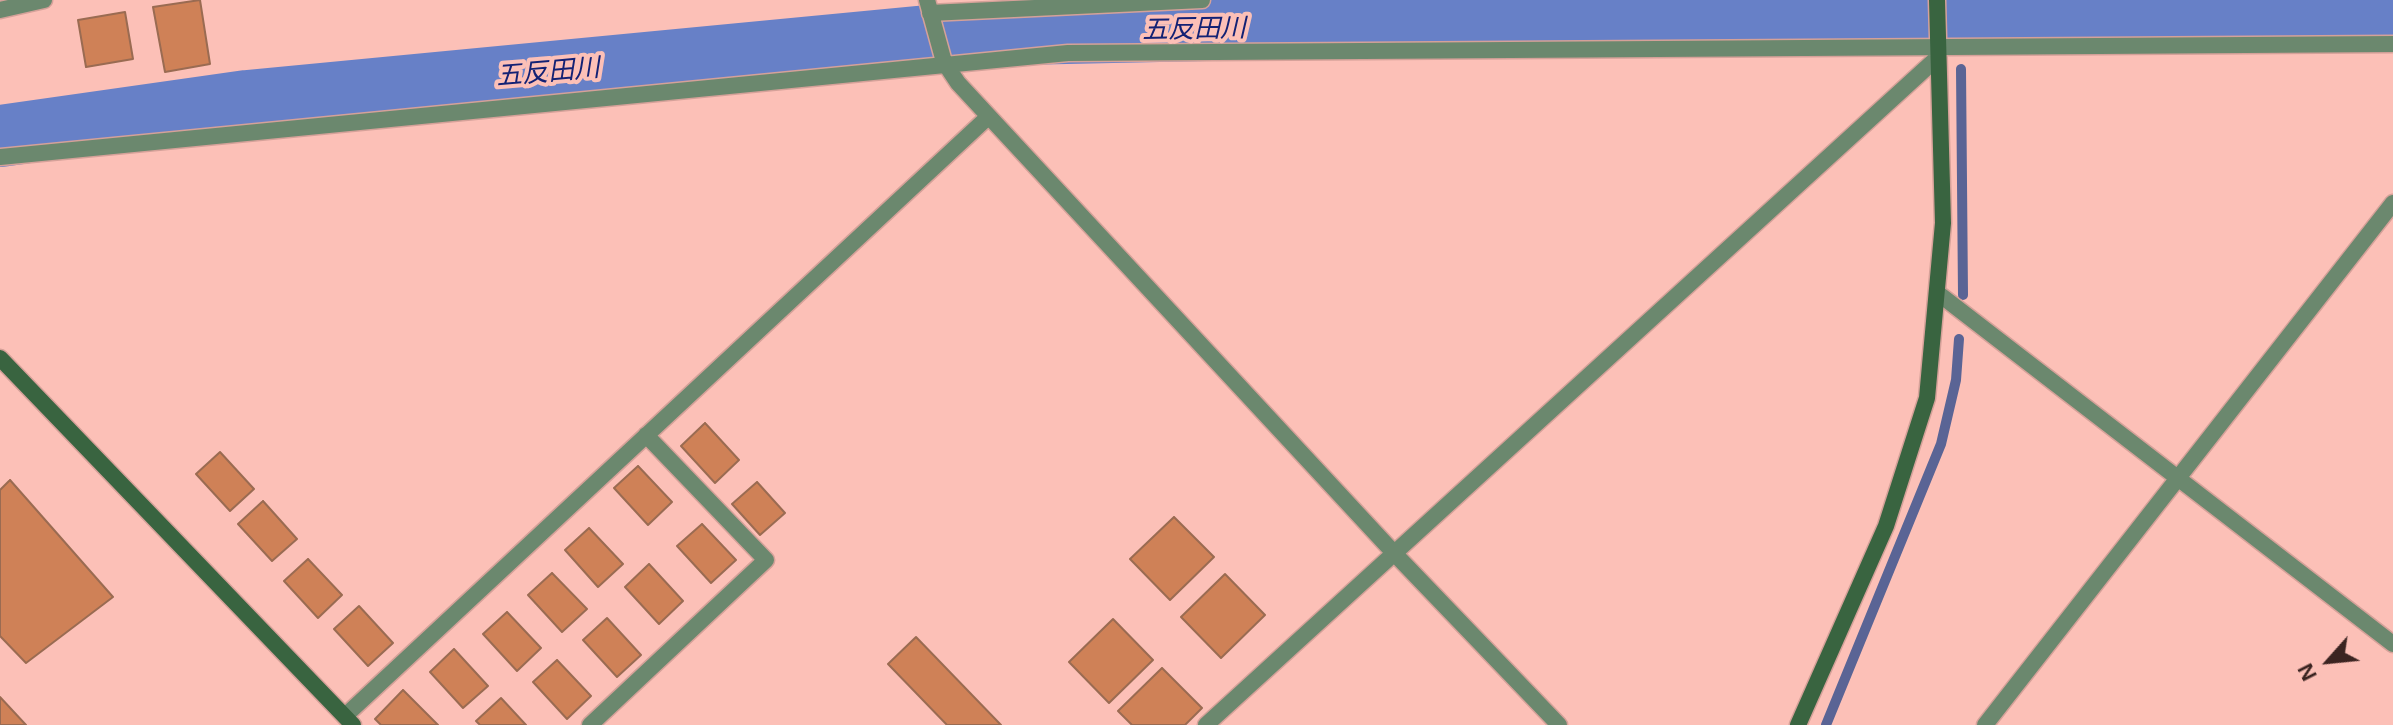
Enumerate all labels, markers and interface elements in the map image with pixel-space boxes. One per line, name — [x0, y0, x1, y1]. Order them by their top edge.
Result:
water label: 五反田川 — [1142, 13, 1246, 47]
water label: 五反田川 — [495, 53, 601, 93]
north arrow — [2289, 621, 2369, 701]
text: N — [2292, 659, 2322, 685]

